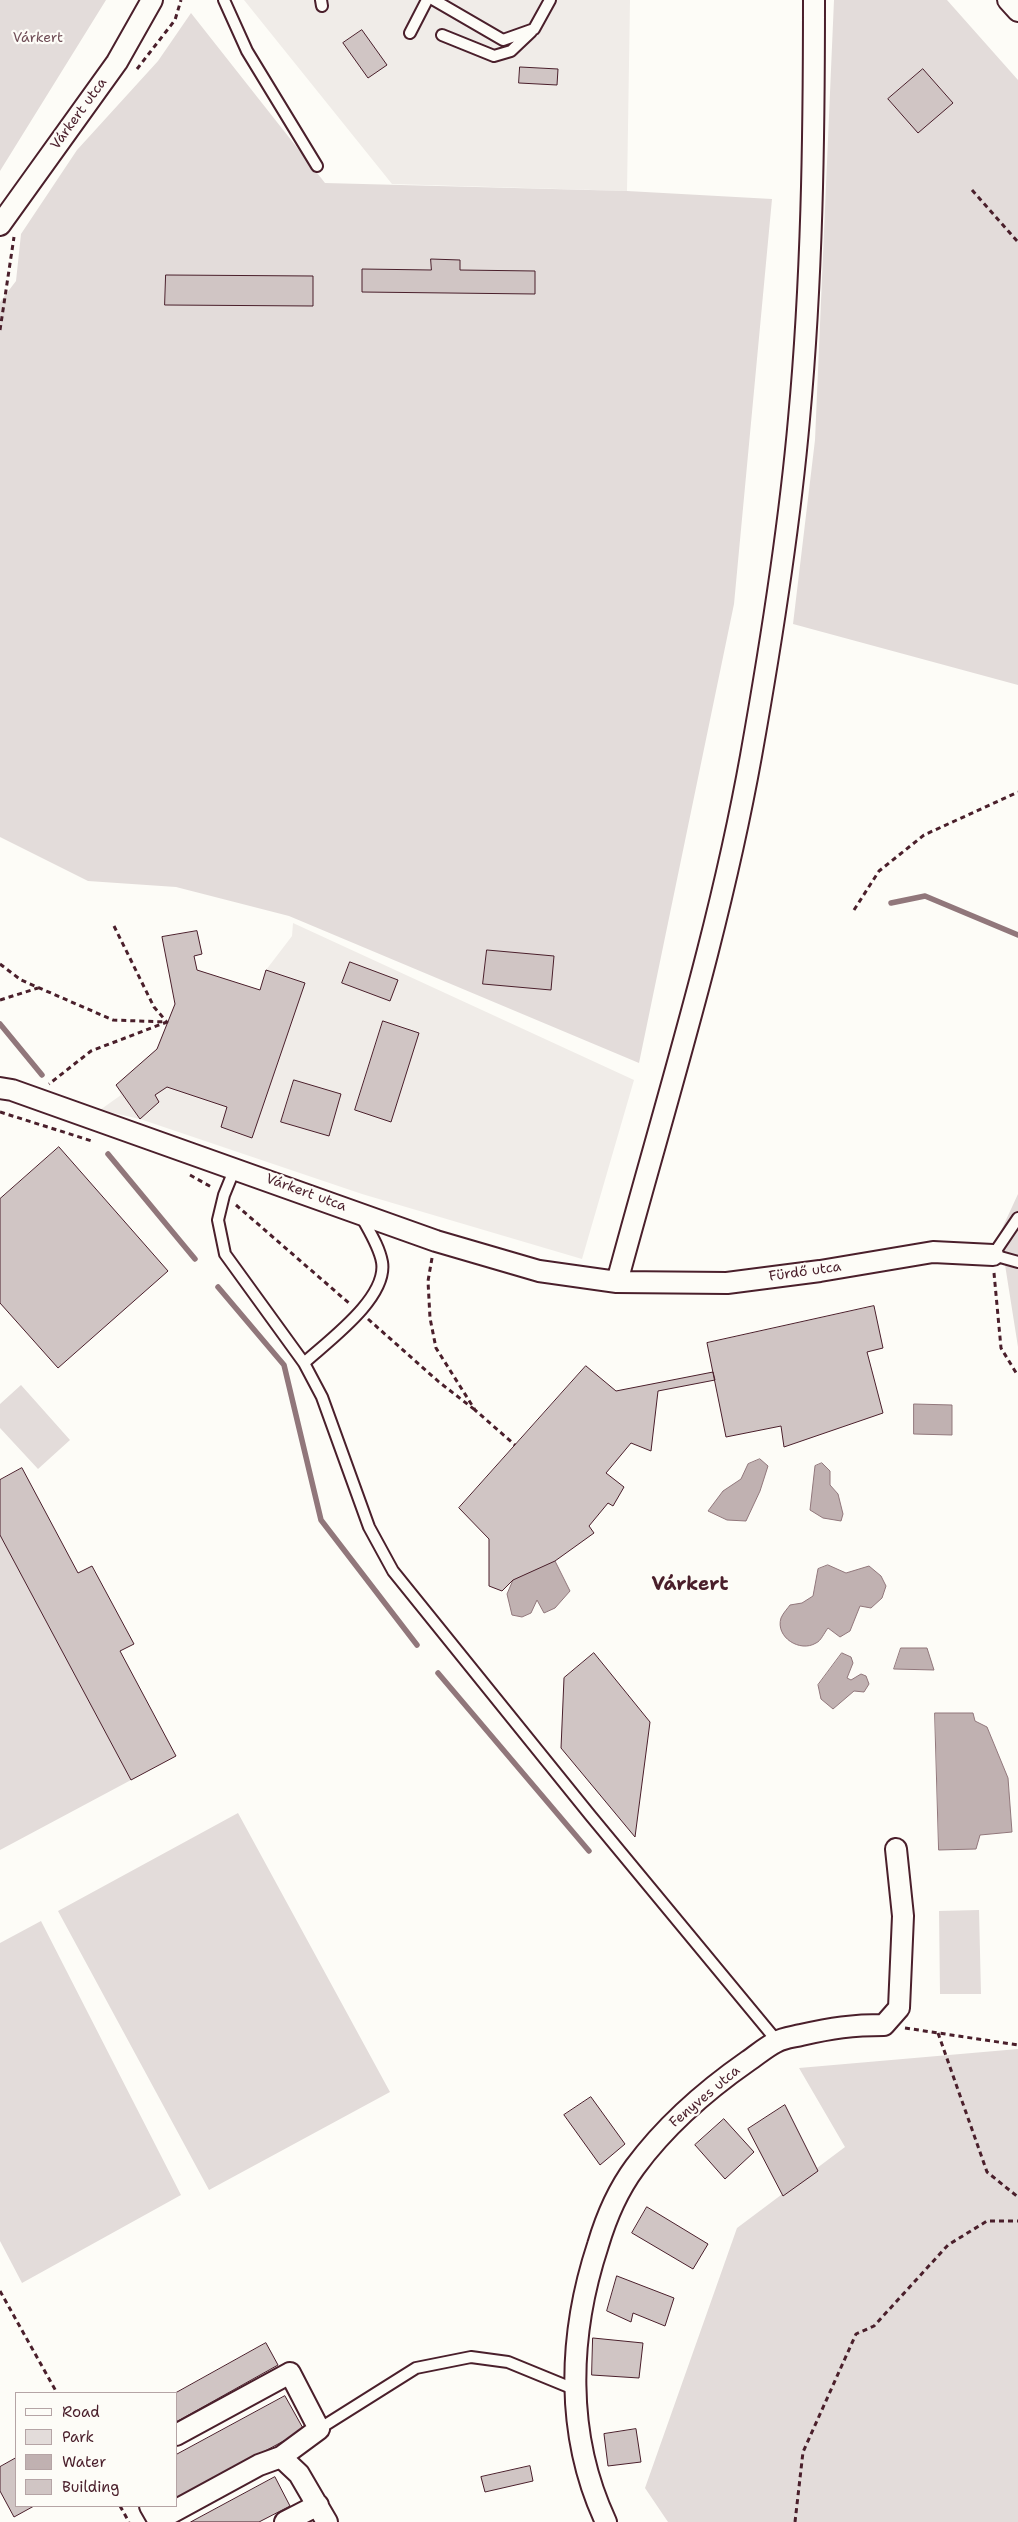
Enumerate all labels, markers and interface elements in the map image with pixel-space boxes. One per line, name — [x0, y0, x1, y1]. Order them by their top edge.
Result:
park label: Várkert — [13, 30, 63, 46]
street label: Várkert utca — [47, 75, 111, 153]
street label: Várkert utca — [263, 1171, 349, 1215]
street label: Fürdő utca — [768, 1259, 842, 1285]
district label: Várkert — [652, 1574, 728, 1596]
street label: Fenyves utca — [666, 2063, 744, 2131]
legend — [15, 2392, 178, 2507]
text: Road — [62, 2402, 100, 2422]
text: Park — [62, 2427, 94, 2447]
text: Water — [62, 2452, 106, 2472]
text: Building — [62, 2477, 119, 2497]

